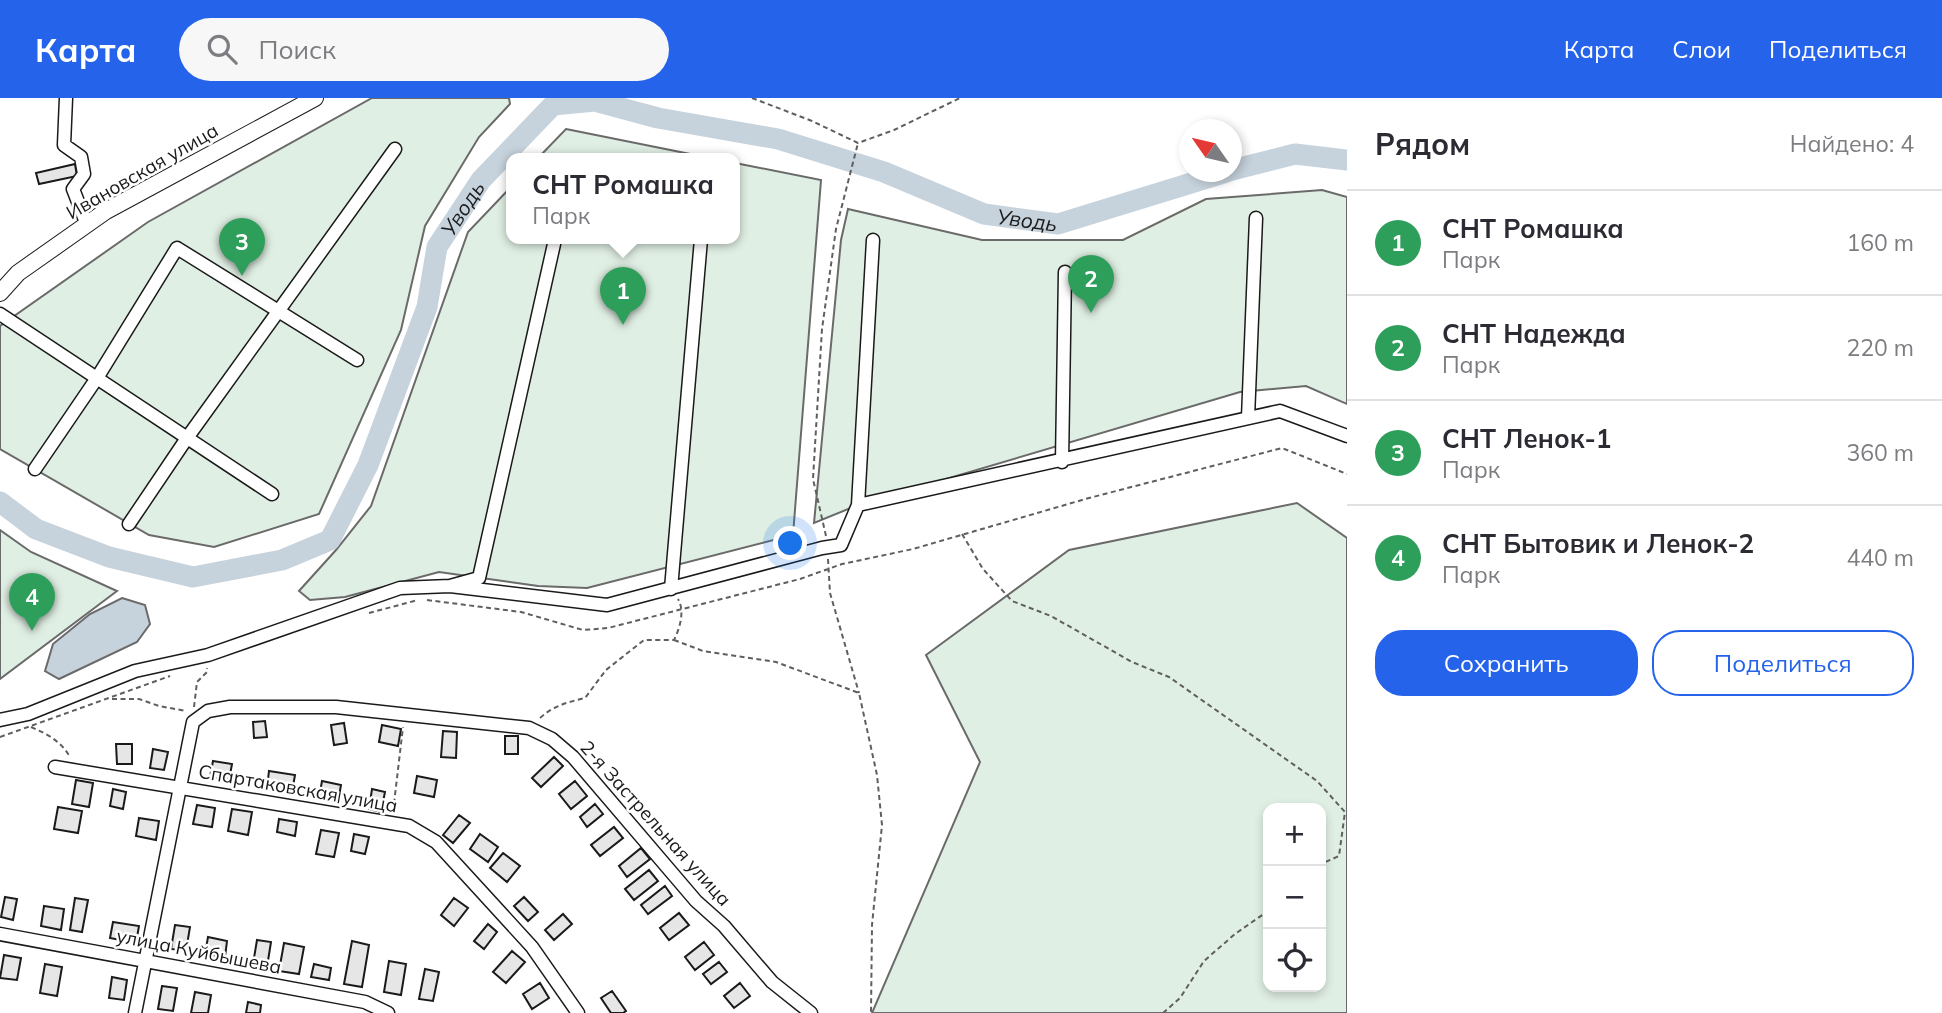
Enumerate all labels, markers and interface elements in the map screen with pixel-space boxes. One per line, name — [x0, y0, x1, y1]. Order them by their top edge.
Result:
search box — [179, 18, 669, 81]
text: Карта — [35, 29, 137, 70]
icon: search — [203, 30, 241, 68]
text: Поиск — [259, 33, 336, 66]
text: Карта — [1564, 34, 1634, 64]
text: Слои — [1672, 34, 1731, 64]
text: Поделиться — [1769, 34, 1907, 64]
street label: Ивановская улица — [62, 118, 222, 224]
north arrow — [1179, 119, 1242, 182]
text: Рядом — [1375, 125, 1470, 163]
text: Найдено: 4 — [1790, 129, 1914, 158]
popup — [506, 153, 740, 244]
text: СНТ Ромашка — [532, 168, 714, 201]
water label: Уводь — [435, 176, 490, 241]
text: Парк — [532, 201, 590, 230]
water label: Уводь — [995, 203, 1059, 237]
text: СНТ Ромашка — [1442, 212, 1624, 245]
pin: 3 — [219, 218, 265, 276]
text: 1 — [1391, 228, 1405, 257]
text: 160 m — [1846, 228, 1914, 257]
text: Парк — [1442, 245, 1500, 274]
pin: 2 — [1068, 255, 1114, 313]
pin: 1 — [600, 267, 646, 325]
text: СНТ Надежда — [1442, 317, 1626, 350]
text: 2 — [1391, 333, 1405, 362]
text: 220 m — [1846, 333, 1914, 362]
text: Парк — [1442, 350, 1500, 379]
text: СНТ Ленок-1 — [1442, 422, 1611, 455]
text: 3 — [1391, 438, 1405, 467]
text: 360 m — [1846, 438, 1914, 467]
text: Парк — [1442, 455, 1500, 484]
your location — [773, 526, 807, 560]
text: СНТ Бытовик и Ленок-2 — [1442, 527, 1754, 560]
text: 4 — [1391, 543, 1405, 572]
text: 440 m — [1846, 543, 1914, 572]
text: Парк — [1442, 560, 1500, 589]
pin: 4 — [9, 573, 55, 631]
button: Сохранить — [1375, 630, 1638, 696]
button: Поделиться — [1652, 630, 1914, 696]
street label: 2-я Застрельная улица — [575, 735, 737, 911]
street label: Спартаковская улица — [197, 759, 399, 817]
map controls — [1263, 803, 1326, 992]
button: + — [1263, 803, 1326, 866]
button: − — [1263, 866, 1326, 929]
street label: улица Куйбышева — [115, 923, 283, 979]
button: locate — [1263, 929, 1326, 992]

